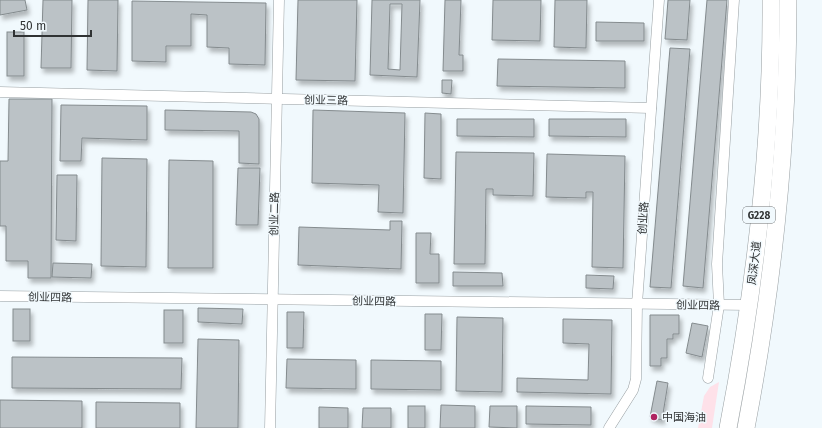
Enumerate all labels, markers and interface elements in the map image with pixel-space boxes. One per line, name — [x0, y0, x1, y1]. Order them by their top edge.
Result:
scale bar — [14, 12, 91, 38]
text: 50 m — [20, 19, 46, 33]
street label: 创业三路 — [304, 94, 348, 107]
street label: 创业二路 — [268, 192, 281, 236]
street label: 创业路 — [636, 201, 651, 235]
road number: G228 — [743, 207, 775, 223]
street label: 凤深大道 — [745, 240, 764, 286]
street label: 创业四路 — [28, 291, 72, 304]
street label: 创业四路 — [352, 295, 396, 308]
street label: 创业四路 — [676, 299, 720, 312]
place label: 中国海油 — [662, 411, 706, 424]
marker: 中国海油 — [649, 412, 659, 422]

